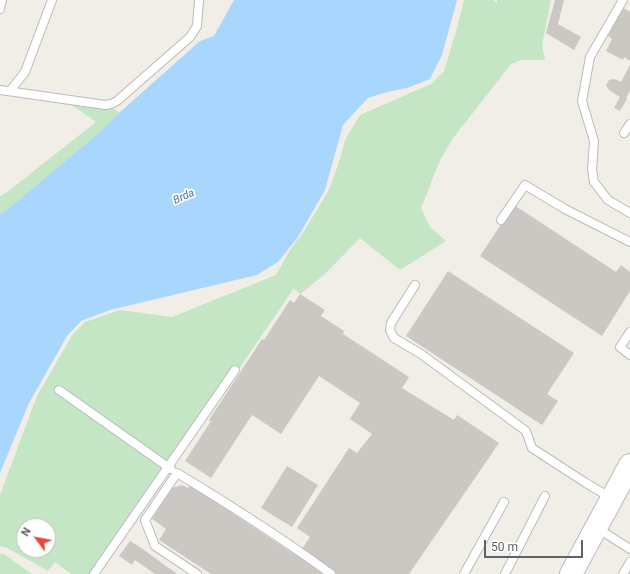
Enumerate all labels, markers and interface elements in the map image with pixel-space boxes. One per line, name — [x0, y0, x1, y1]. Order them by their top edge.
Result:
water label: Brda — [171, 186, 197, 208]
north arrow — [16, 518, 56, 558]
text: N — [19, 525, 34, 539]
scale bar — [486, 532, 585, 558]
text: 50 m — [491, 540, 518, 554]

